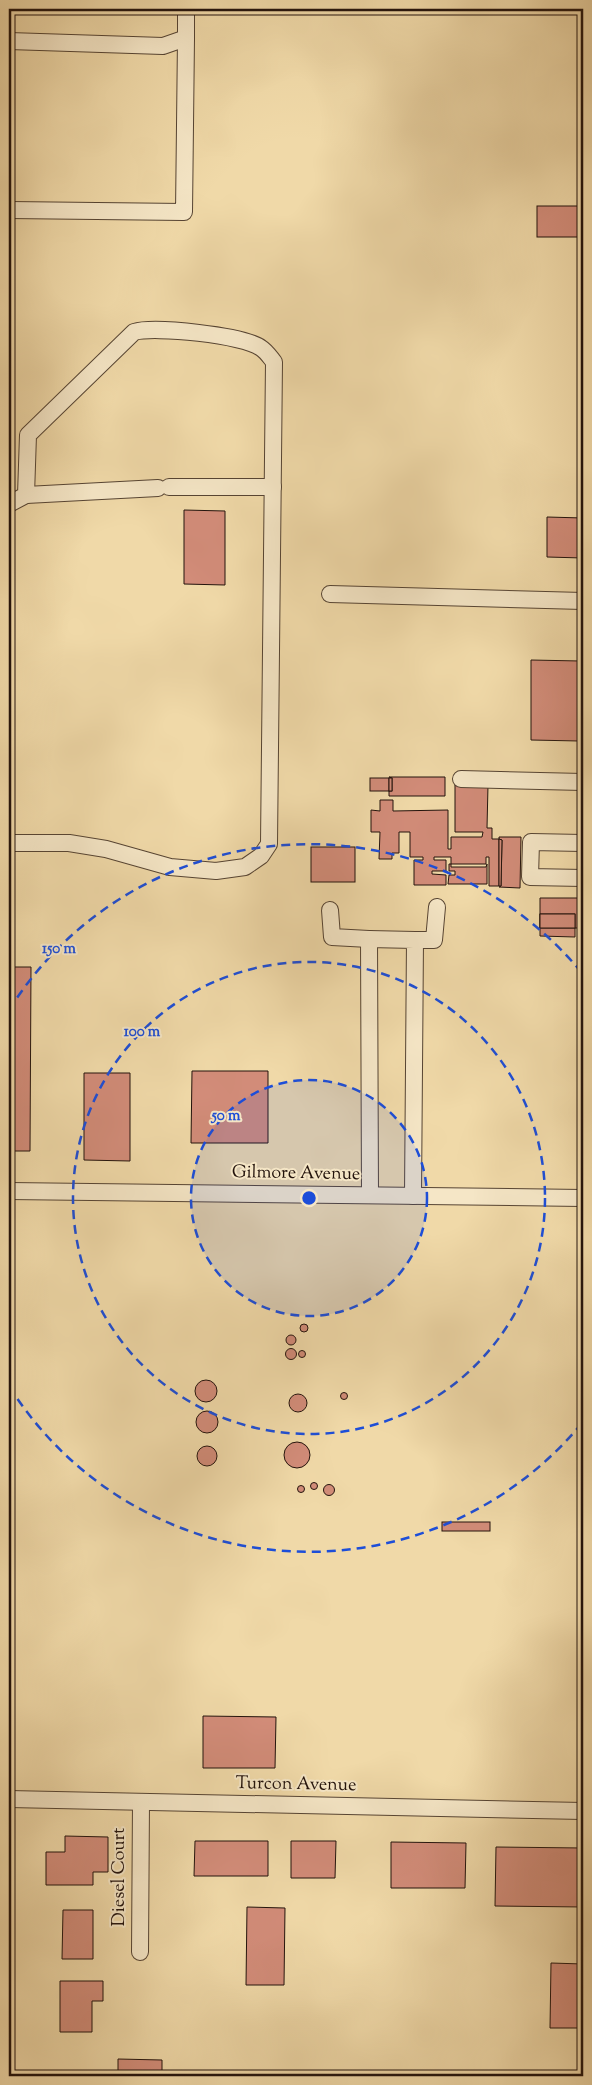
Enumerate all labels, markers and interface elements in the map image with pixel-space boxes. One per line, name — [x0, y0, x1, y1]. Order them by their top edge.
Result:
text: 150 m — [42, 939, 76, 960]
text: 100 m — [124, 1022, 161, 1043]
text: 50 m — [211, 1106, 241, 1127]
street label: Gilmore Avenue — [232, 1160, 360, 1188]
centre of rings — [300, 1189, 318, 1207]
street label: Turcon Avenue — [235, 1771, 357, 1799]
street label: Diesel Court — [107, 1827, 133, 1927]

